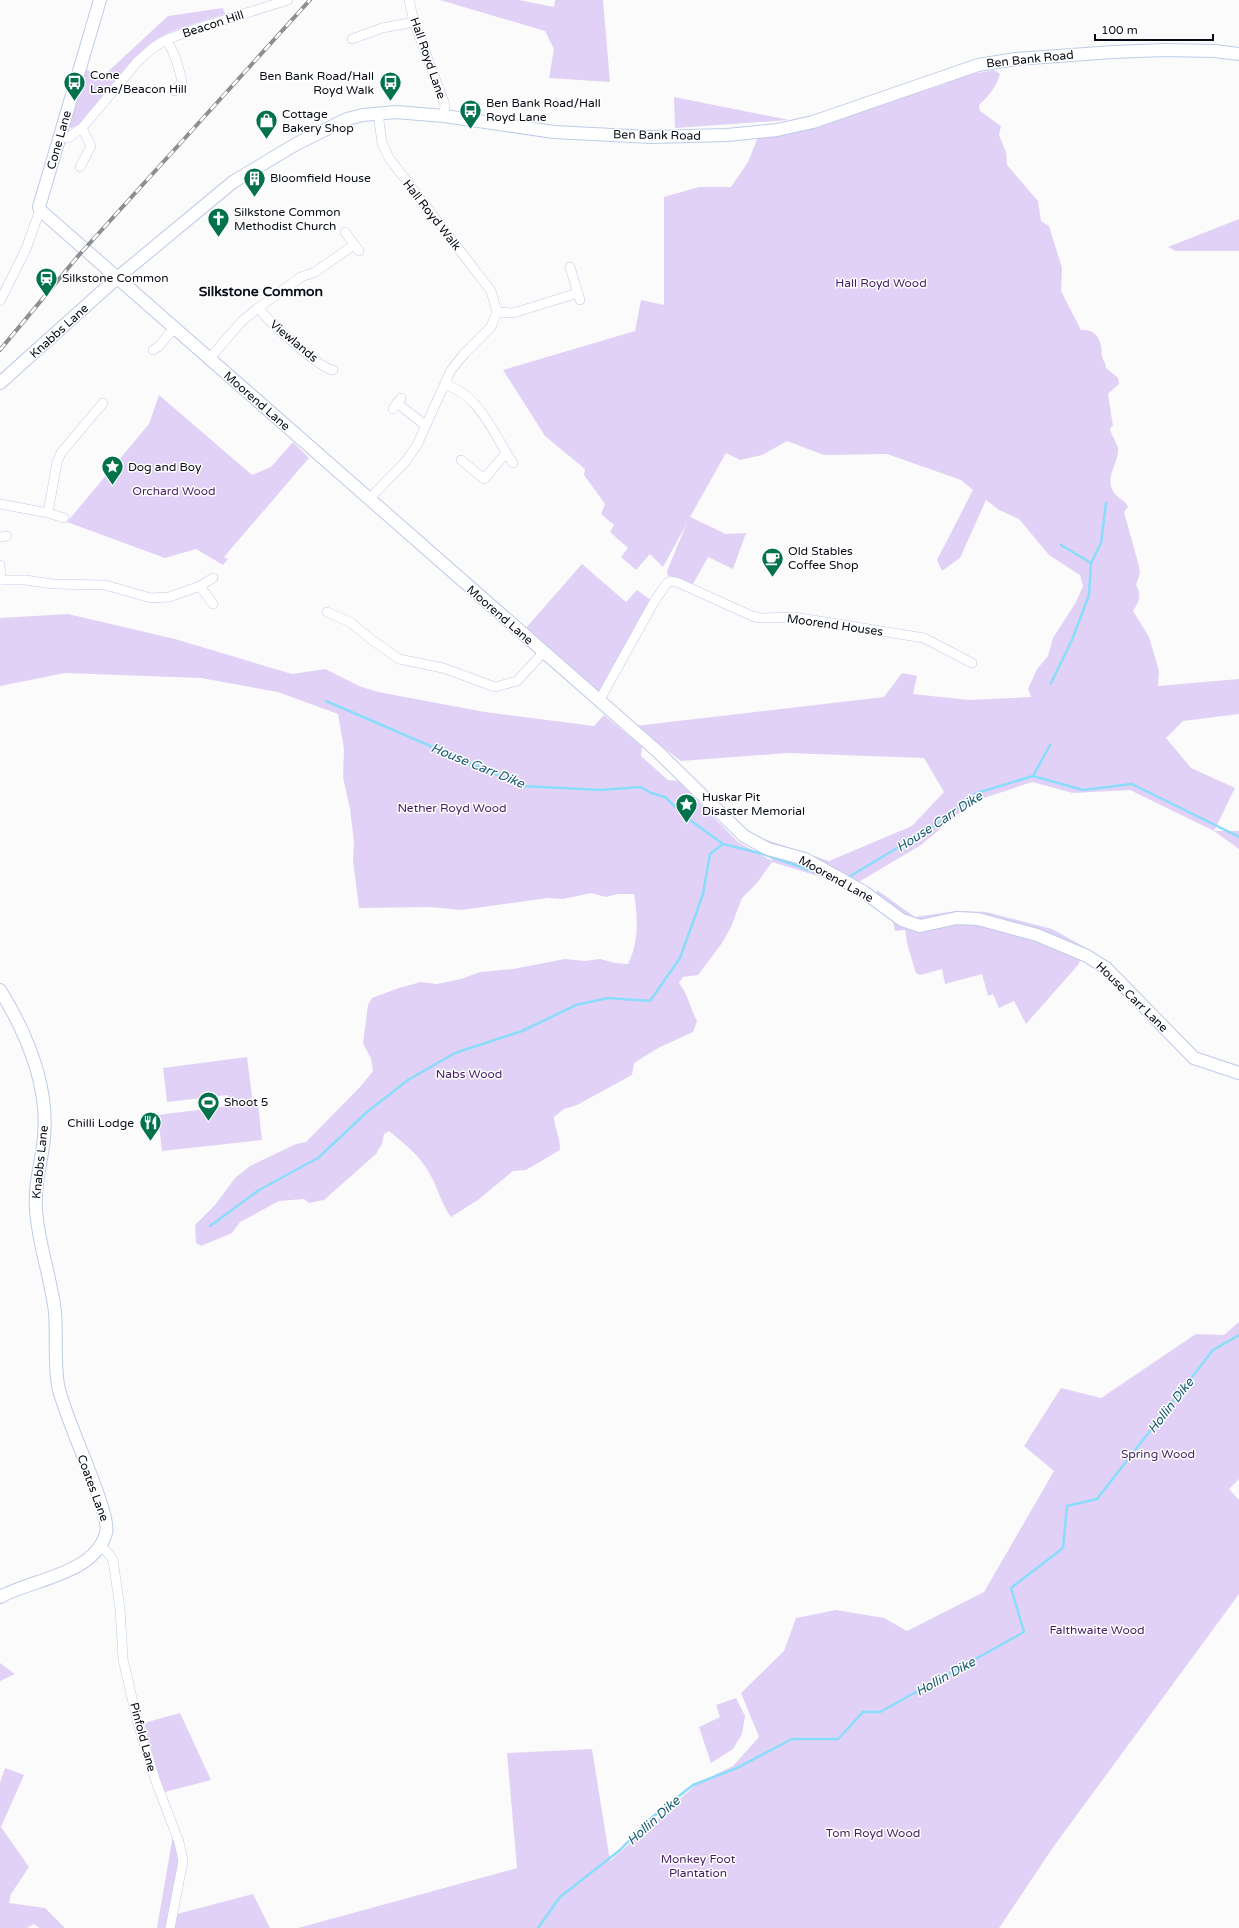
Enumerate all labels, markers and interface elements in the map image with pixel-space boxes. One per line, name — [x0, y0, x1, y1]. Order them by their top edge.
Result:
street label: Beacon Hill — [181, 7, 245, 41]
street label: Hall Royd Lane — [407, 15, 449, 101]
scale bar — [1095, 16, 1213, 42]
text: 100 m — [1101, 23, 1138, 37]
street label: Ben Bank Road — [986, 47, 1074, 71]
place label: Cone Lane/Beacon Hill — [90, 68, 187, 96]
bus stop icon: Cone Lane/Beacon Hill — [61, 69, 87, 102]
place label: Ben Bank Road/Hall Royd Walk — [259, 69, 374, 97]
bus stop icon: Ben Bank Road/Hall Royd Walk — [377, 70, 403, 103]
place label: Ben Bank Road/Hall Royd Lane — [486, 96, 601, 124]
bus stop icon: Ben Bank Road/Hall Royd Lane — [457, 97, 483, 130]
place label: Cottage Bakery Shop — [282, 107, 354, 135]
shop icon: Cottage Bakery Shop — [254, 108, 280, 141]
street label: Cone Lane — [44, 109, 74, 171]
street label: Ben Bank Road — [613, 127, 701, 143]
building icon: Bloomfield House — [242, 165, 268, 198]
place label: Bloomfield House — [270, 171, 371, 185]
street label: Hall Royd Walk — [400, 177, 464, 253]
place label: Silkstone Common Methodist Church — [234, 205, 341, 233]
church icon: Silkstone Common Methodist Church — [205, 206, 231, 239]
station icon: Silkstone Common — [34, 265, 60, 298]
place label: Silkstone Common — [62, 271, 169, 285]
park label: Hall Royd Wood — [835, 276, 927, 290]
district label: Silkstone Common — [199, 283, 323, 300]
street label: Knabbs Lane — [27, 301, 91, 361]
street label: Viewlands — [267, 317, 321, 365]
street label: Moorend Lane — [221, 368, 293, 434]
place icon: Dog and Boy — [100, 454, 126, 487]
place label: Dog and Boy — [128, 460, 202, 474]
park label: Orchard Wood — [132, 484, 216, 498]
place label: Old Stables Coffee Shop — [788, 544, 859, 572]
cafe icon: Old Stables Coffee Shop — [759, 545, 785, 578]
street label: Moorend Lane — [464, 582, 536, 648]
street label: Moorend Houses — [786, 611, 884, 639]
water label: House Carr Dike — [429, 740, 527, 792]
water label: House Carr Dike — [894, 788, 986, 856]
place label: Huskar Pit Disaster Memorial — [702, 790, 805, 818]
place icon: Huskar Pit Disaster Memorial — [674, 791, 700, 824]
park label: Nether Royd Wood — [397, 801, 507, 815]
street label: Moorend Lane — [796, 853, 876, 905]
street label: House Carr Lane — [1093, 959, 1171, 1035]
park label: Nabs Wood — [436, 1067, 502, 1081]
sports icon: Shoot 5 — [196, 1089, 222, 1122]
place label: Shoot 5 — [224, 1095, 268, 1109]
restaurant icon: Chilli Lodge — [137, 1110, 163, 1143]
place label: Chilli Lodge — [67, 1116, 134, 1130]
street label: Knabbs Lane — [29, 1124, 51, 1199]
water label: Hollin Dike — [1144, 1374, 1198, 1436]
park label: Spring Wood — [1121, 1447, 1195, 1461]
street label: Coates Lane — [74, 1453, 112, 1523]
park label: Falthwaite Wood — [1049, 1623, 1145, 1637]
water label: Hollin Dike — [913, 1654, 979, 1700]
street label: Pinfold Lane — [127, 1701, 159, 1773]
water label: Hollin Dike — [624, 1792, 684, 1849]
park label: Tom Royd Wood — [826, 1826, 920, 1840]
park label: Monkey Foot Plantation — [661, 1852, 736, 1880]

